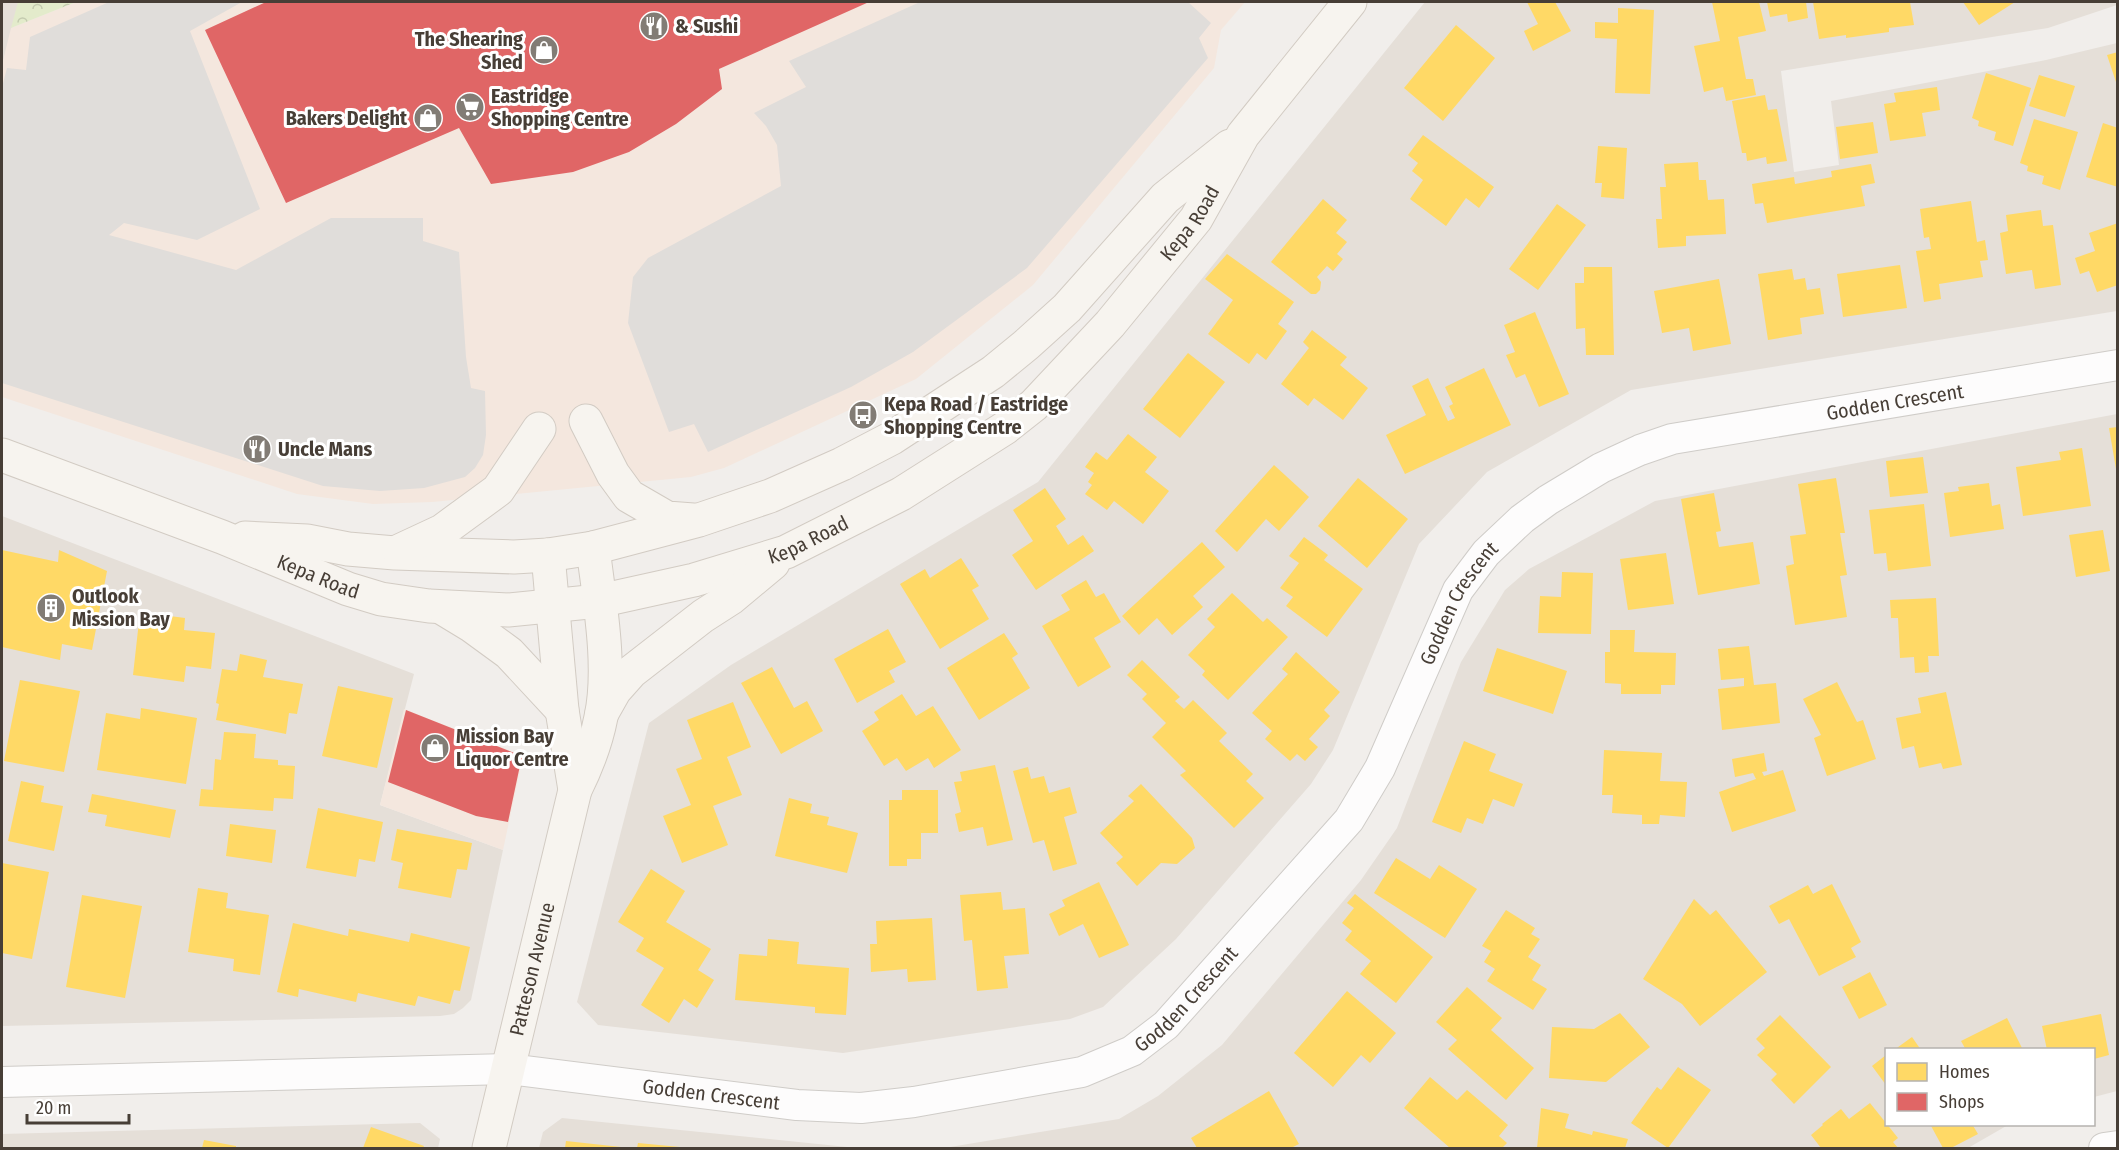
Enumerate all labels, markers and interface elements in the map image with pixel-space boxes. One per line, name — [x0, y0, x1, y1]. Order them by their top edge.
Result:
restaurant icon: & Sushi — [638, 10, 670, 42]
place label: & Sushi — [675, 14, 738, 38]
place label: The Shearing Shed — [415, 27, 523, 74]
shop icon: The Shearing Shed — [528, 34, 560, 66]
place label: Eastridge Shopping Centre — [491, 84, 629, 131]
supermarket icon: Eastridge Shopping Centre — [454, 91, 486, 123]
shop icon: Bakers Delight — [412, 102, 444, 134]
place label: Bakers Delight — [286, 106, 408, 130]
street label: Kepa Road — [1155, 181, 1224, 265]
street label: Godden Crescent — [1825, 379, 1966, 425]
place label: Kepa Road / Eastridge Shopping Centre — [884, 392, 1068, 439]
bus stop icon: Kepa Road / Eastridge Shopping Centre — [847, 399, 879, 431]
restaurant icon: Uncle Mans — [241, 433, 273, 465]
place label: Uncle Mans — [278, 437, 372, 461]
street label: Kepa Road — [765, 511, 852, 569]
street label: Godden Crescent — [1415, 536, 1503, 668]
street label: Kepa Road — [274, 549, 362, 604]
place label: Outlook Mission Bay — [72, 584, 170, 631]
building icon: Outlook Mission Bay — [35, 592, 67, 624]
place label: Mission Bay Liquor Centre — [456, 724, 569, 771]
shop icon: Mission Bay Liquor Centre — [419, 732, 451, 764]
street label: Patteson Avenue — [504, 900, 560, 1038]
street label: Godden Crescent — [1130, 941, 1243, 1057]
legend — [1885, 1048, 2095, 1126]
text: Homes — [1939, 1061, 1990, 1083]
street label: Godden Crescent — [641, 1074, 782, 1115]
scale bar — [27, 1087, 129, 1125]
text: Shops — [1939, 1091, 1984, 1113]
text: 20 m — [36, 1097, 71, 1119]

